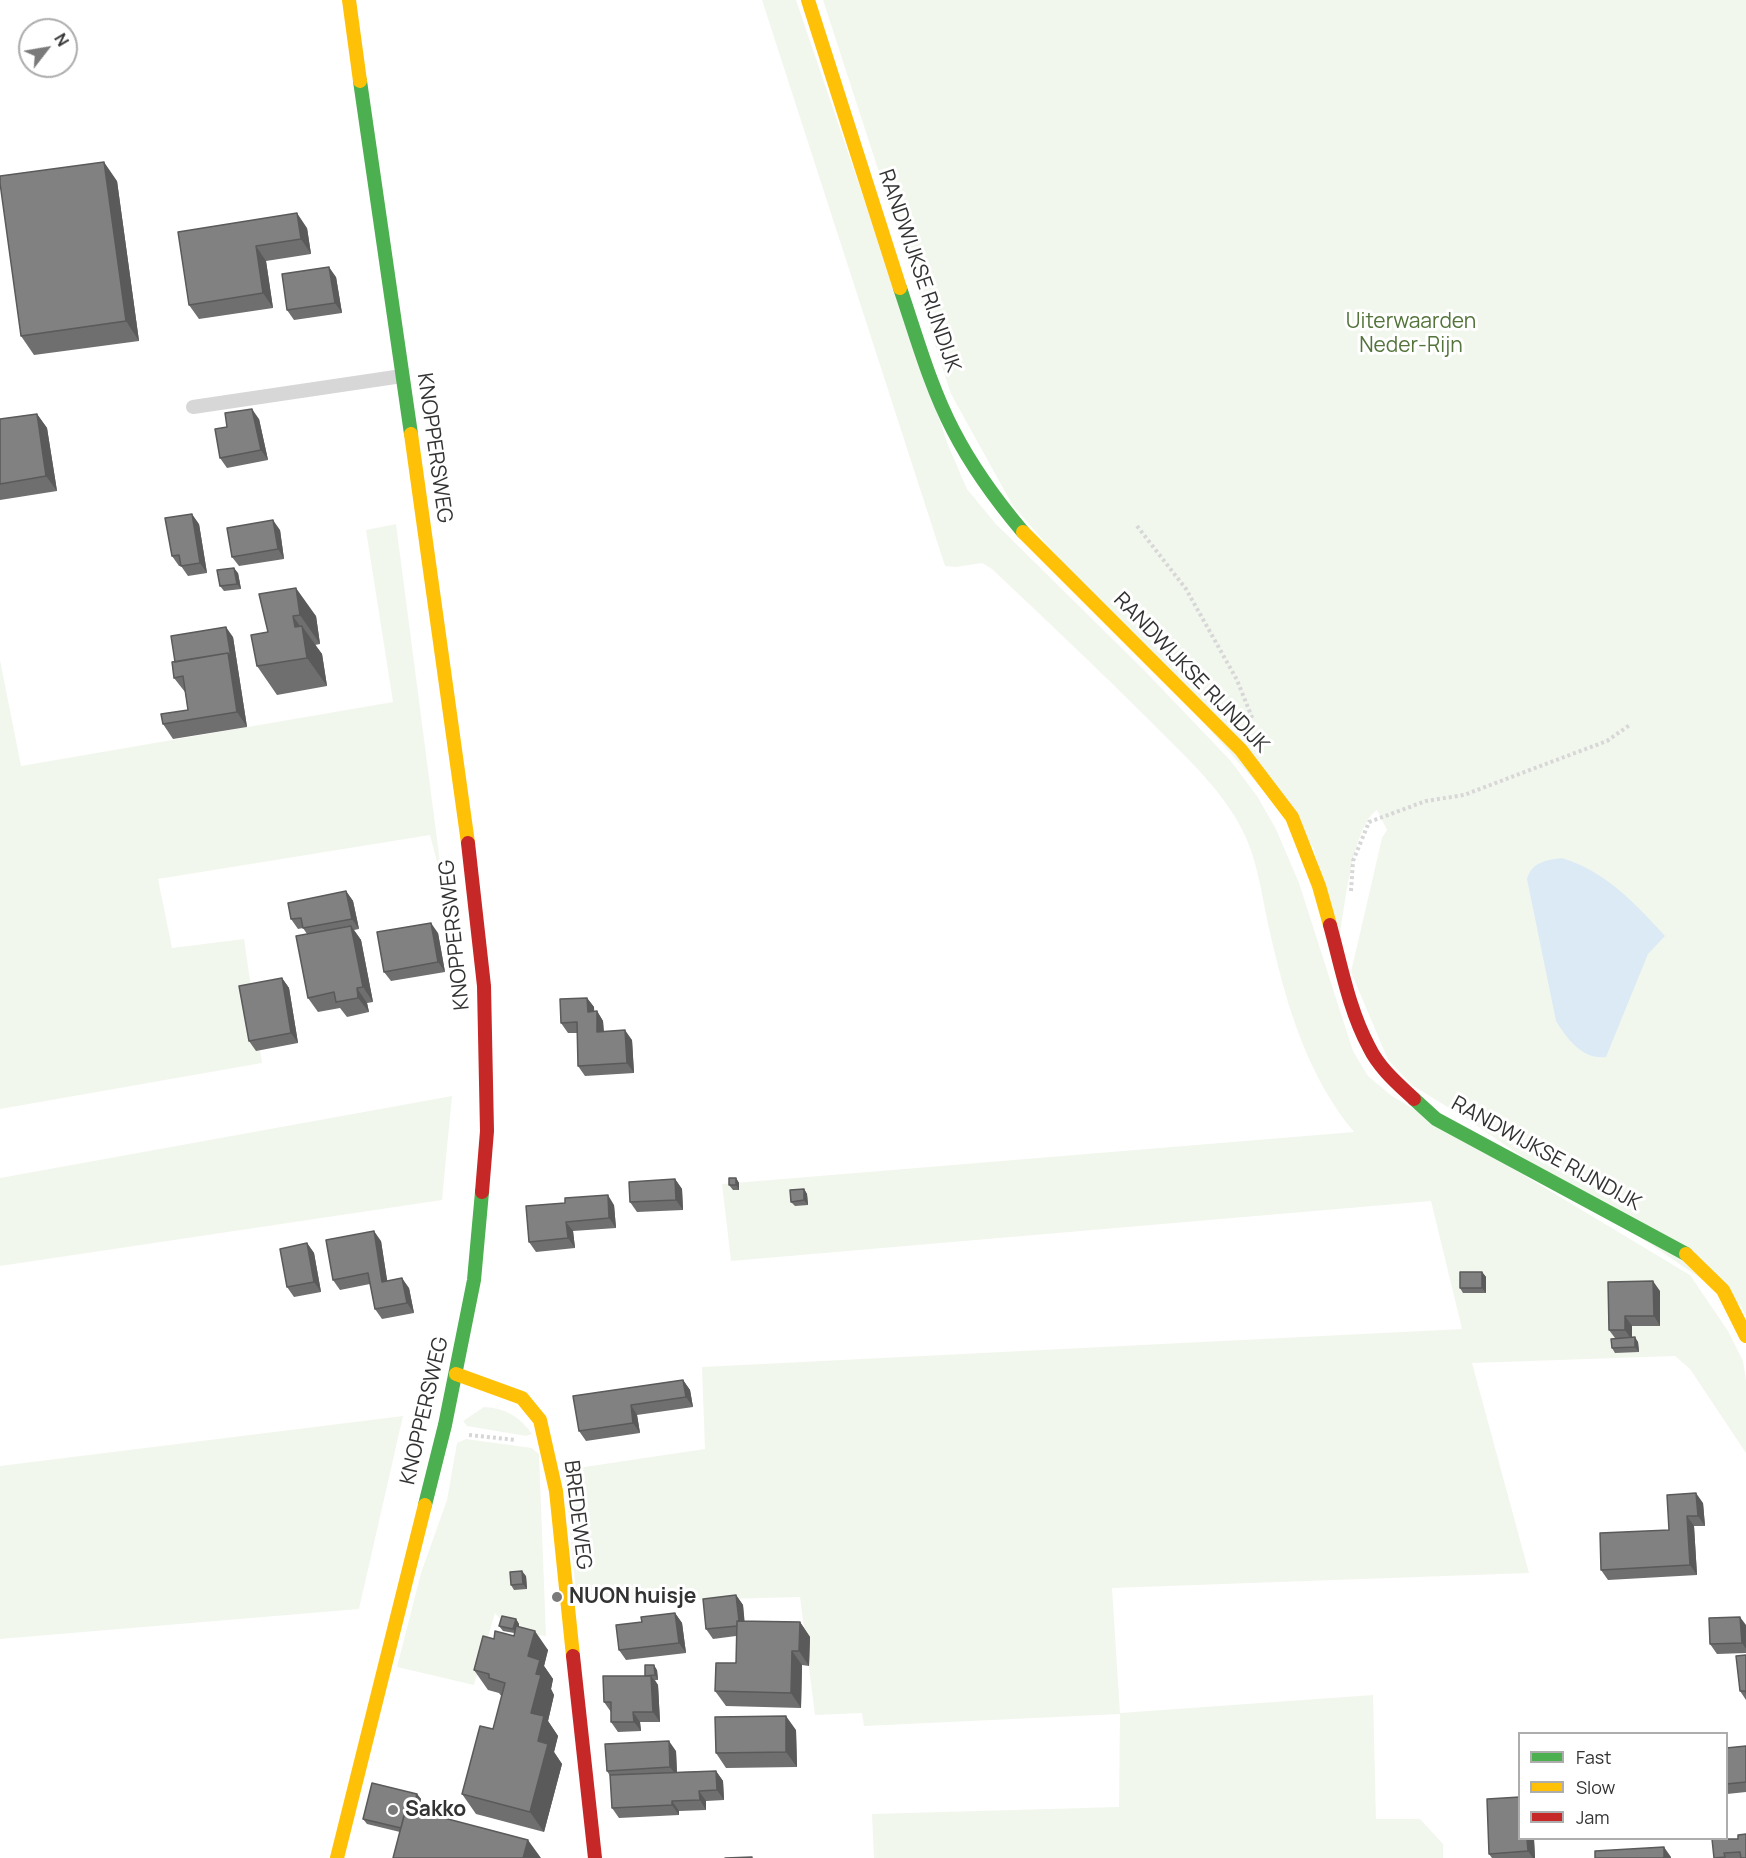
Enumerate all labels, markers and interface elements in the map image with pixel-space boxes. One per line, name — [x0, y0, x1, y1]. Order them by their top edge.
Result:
north arrow — [18, 18, 78, 78]
text: N — [49, 29, 74, 50]
street label: RANDWIJKSE RIJNDIJK — [872, 166, 966, 376]
park label: Uiterwaarden Neder-Rijn — [1346, 309, 1476, 359]
street label: KNOPPERSWEG — [411, 372, 457, 524]
street label: RANDWIJKSE RIJNDIJK — [1108, 588, 1274, 758]
street label: KNOPPERSWEG — [435, 859, 475, 1011]
street label: RANDWIJKSE RIJNDIJK — [1447, 1091, 1645, 1217]
street label: KNOPPERSWEG — [396, 1335, 454, 1487]
street label: BREDEWEG — [558, 1459, 596, 1571]
place label: NUON huisje — [569, 1584, 696, 1610]
marker: NUON huisje — [550, 1590, 564, 1604]
legend — [1518, 1732, 1728, 1840]
text: Fast — [1576, 1745, 1611, 1769]
text: Slow — [1576, 1775, 1615, 1799]
place label: Sakko — [405, 1797, 466, 1823]
marker: Sakko — [386, 1803, 400, 1817]
text: Jam — [1576, 1805, 1610, 1829]

